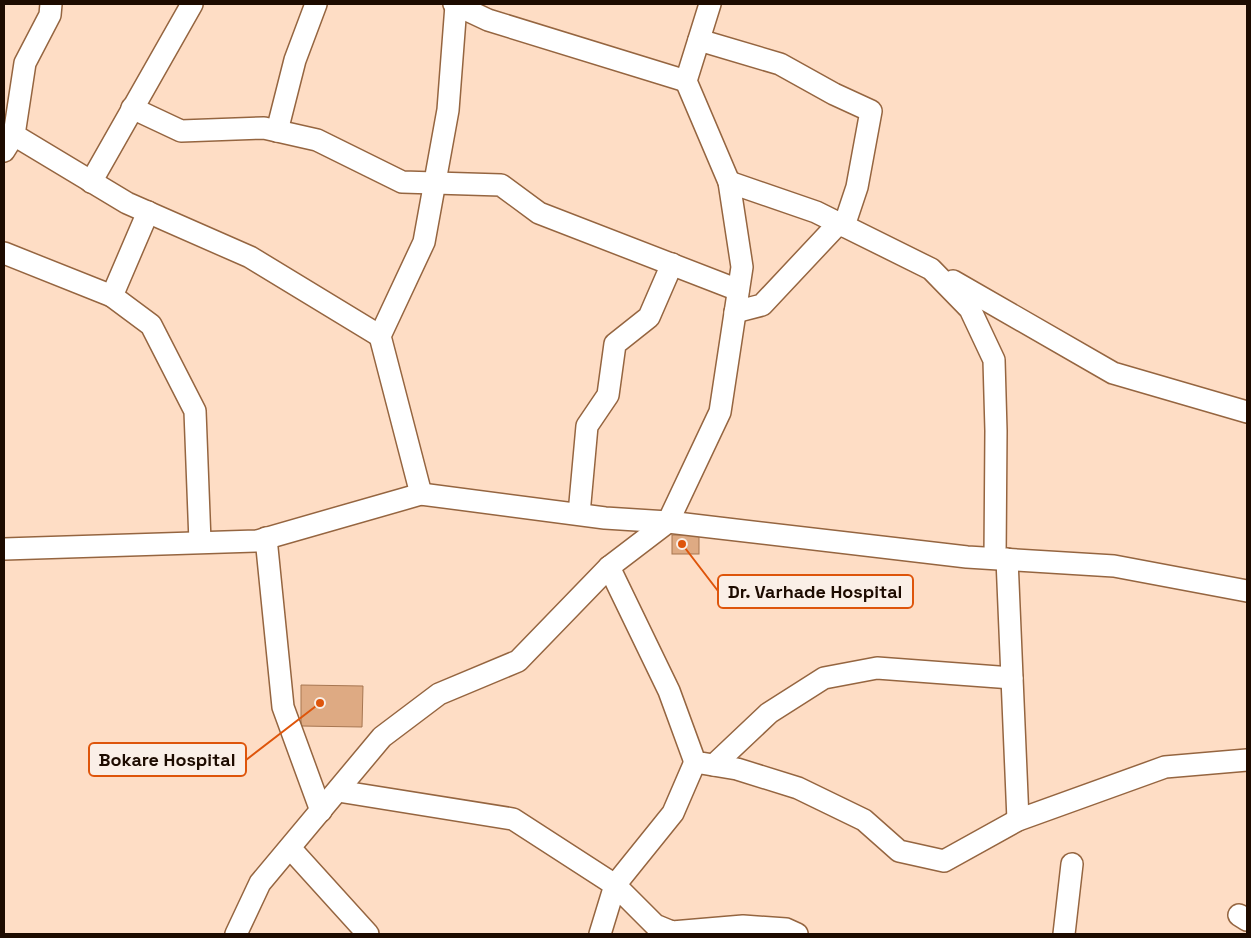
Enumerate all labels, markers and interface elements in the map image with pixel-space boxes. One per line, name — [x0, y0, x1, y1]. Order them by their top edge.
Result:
callout: Dr. Varhade Hospital — [718, 575, 913, 608]
text: Dr. Varhade Hospital — [728, 580, 902, 603]
callout: Bokare Hospital — [89, 743, 246, 776]
text: Bokare Hospital — [98, 748, 236, 771]

